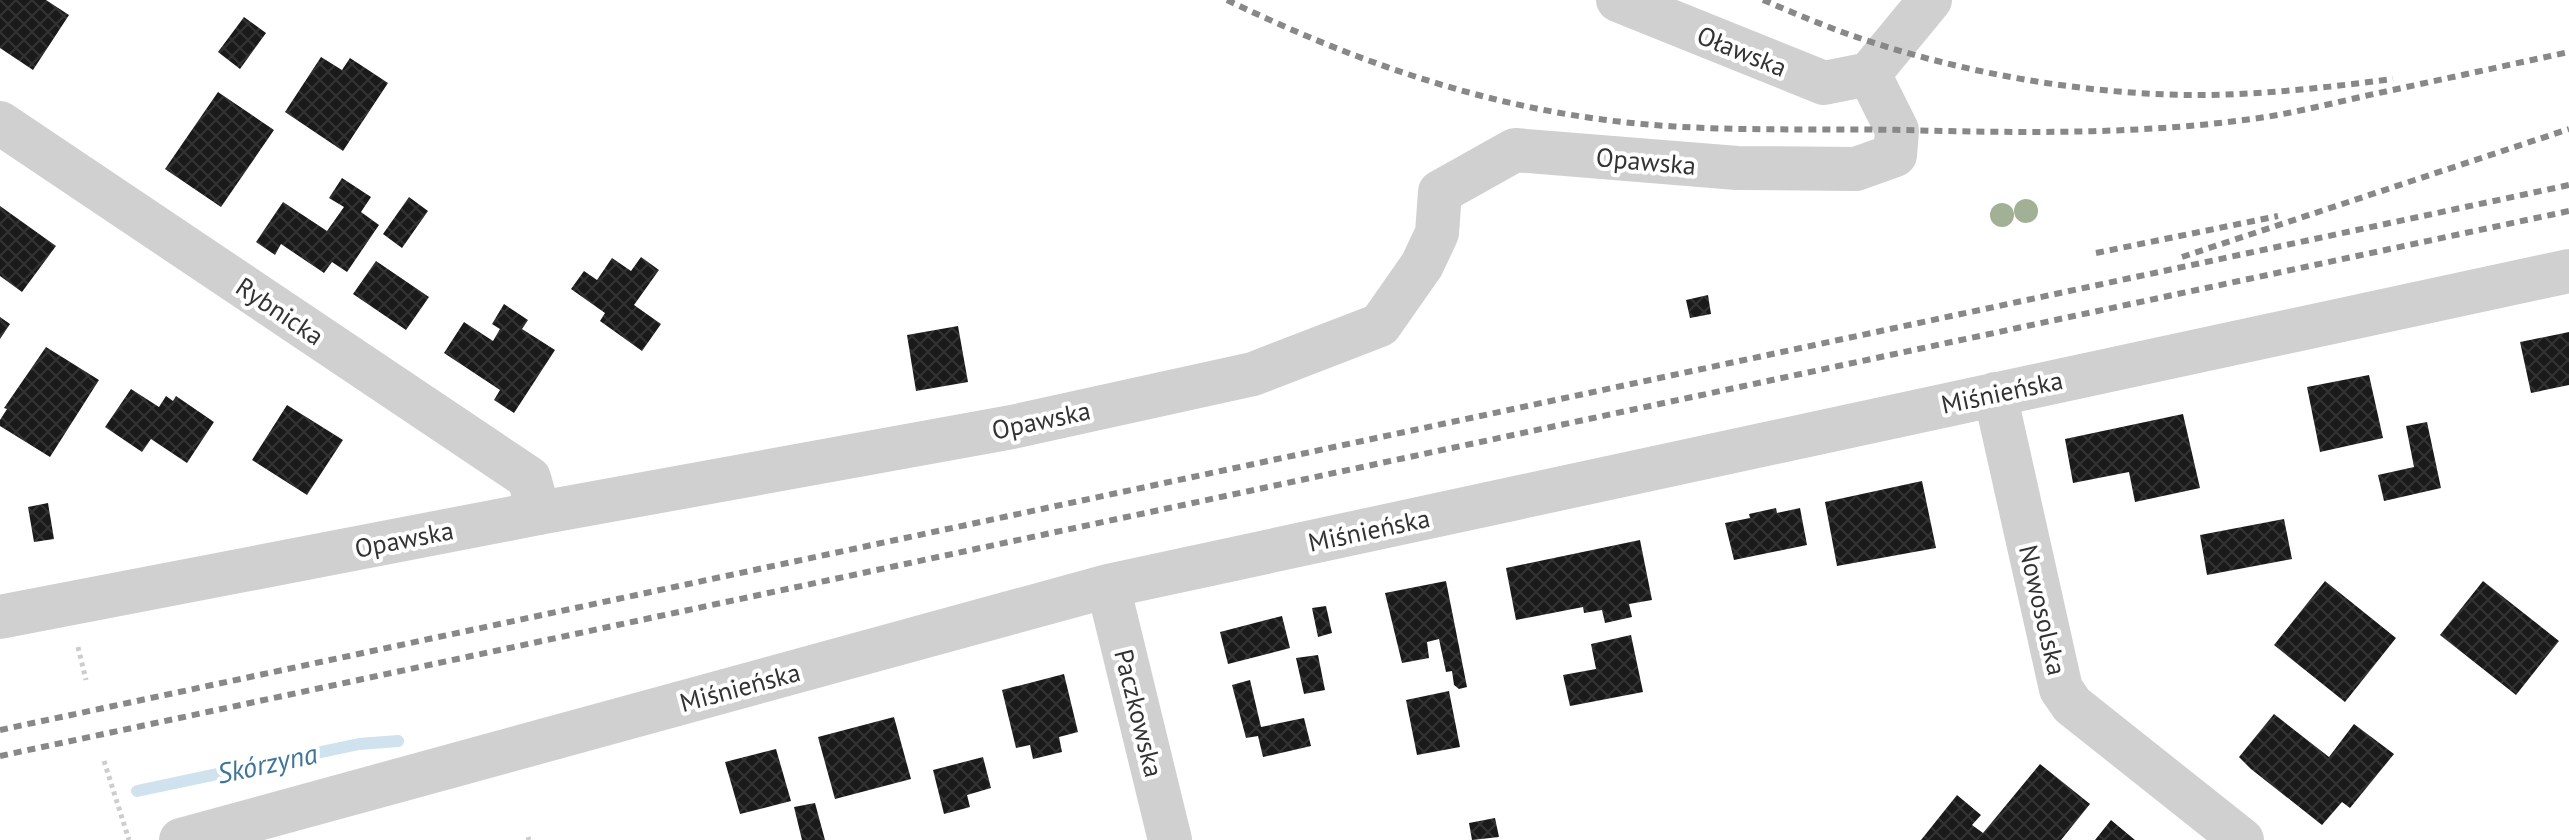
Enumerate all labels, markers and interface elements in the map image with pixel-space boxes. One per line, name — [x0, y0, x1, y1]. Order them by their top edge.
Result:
street label: Oławska — [1692, 18, 1792, 84]
street label: Opawska — [1595, 140, 1697, 182]
street label: Rybnicka — [230, 270, 330, 352]
street label: Miśnieńska — [1938, 363, 2066, 421]
street label: Opawska — [989, 393, 1093, 447]
street label: Miśnieńska — [1305, 501, 1433, 559]
street label: Opawska — [352, 513, 456, 565]
street label: Nowosolska — [2012, 542, 2074, 678]
street label: Paczkowska — [1107, 646, 1171, 780]
street label: Miśnieńska — [676, 655, 804, 719]
water label: Skórzyna — [213, 734, 321, 792]

